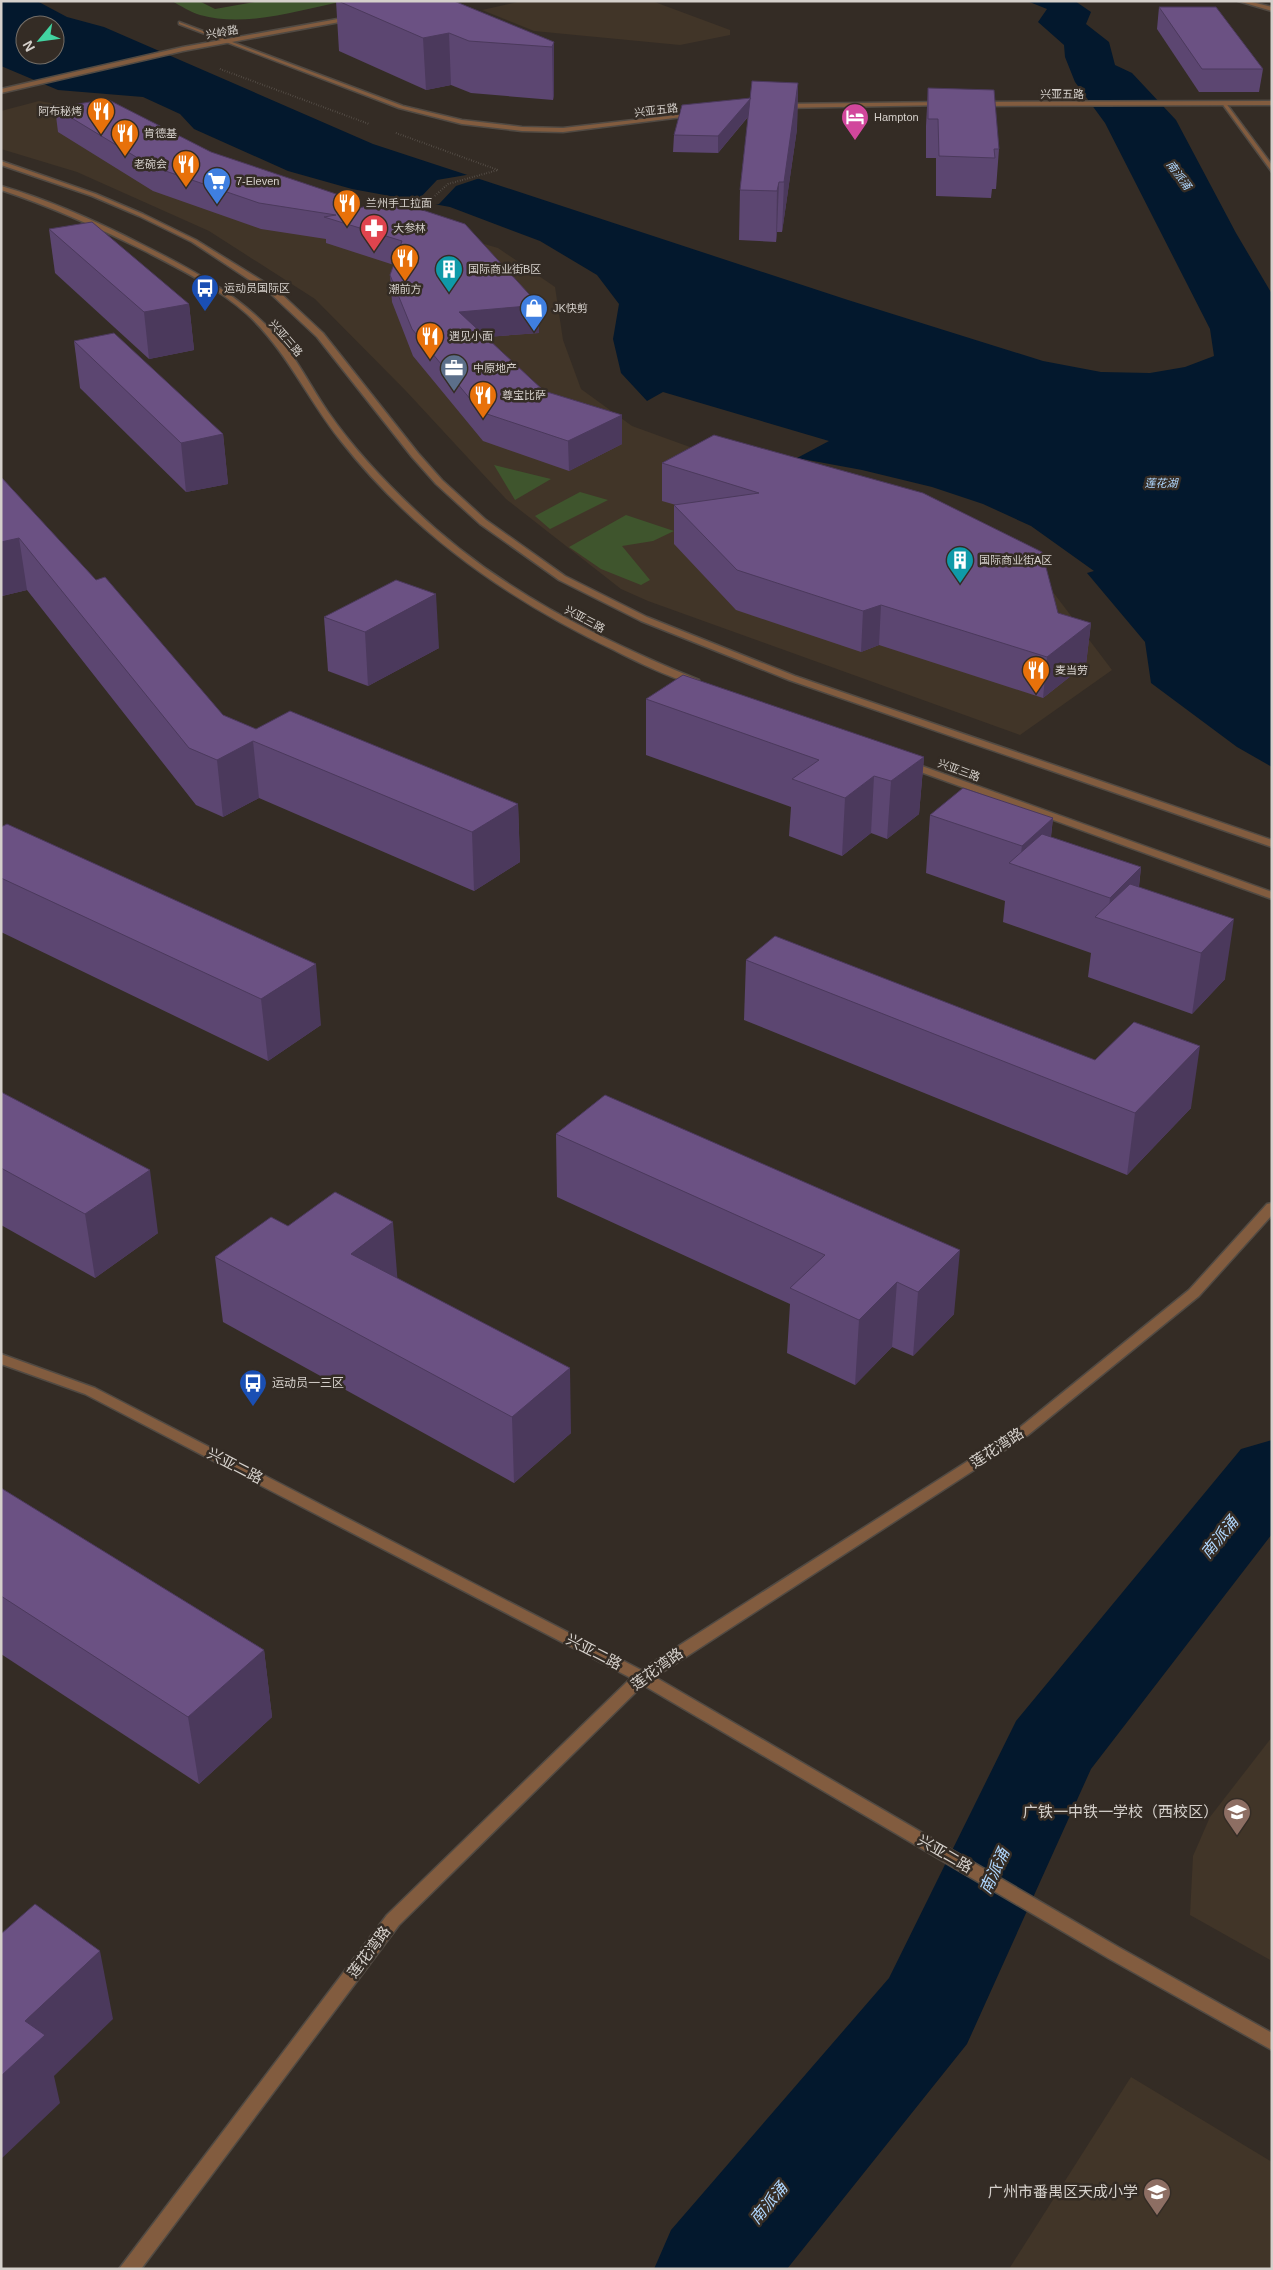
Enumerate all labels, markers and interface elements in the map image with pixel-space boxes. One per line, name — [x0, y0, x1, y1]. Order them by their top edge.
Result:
north arrow — [15, 15, 65, 65]
street label: 兴岭路 — [205, 23, 239, 41]
text: N — [19, 38, 38, 55]
street label: 兴亚五路 — [1040, 88, 1084, 100]
restaurant icon: 阿布秘烤 — [86, 96, 116, 135]
street label: 兴亚五路 — [633, 101, 679, 119]
hotel icon: Hampton — [840, 102, 870, 141]
place label: 阿布秘烤 — [38, 105, 82, 117]
place label: Hampton — [874, 111, 919, 123]
restaurant icon: 肯德基 — [110, 118, 140, 157]
place label: 肯德基 — [144, 127, 177, 139]
restaurant icon: 老碗会 — [171, 149, 201, 188]
place label: 老碗会 — [134, 158, 167, 170]
water label: 南派涌 — [1164, 158, 1195, 193]
supermarket icon: 7-Eleven — [202, 166, 232, 205]
place label: 7-Eleven — [236, 175, 279, 187]
restaurant icon: 兰州手工拉面 — [332, 188, 362, 227]
place label: 兰州手工拉面 — [366, 197, 432, 209]
pharmacy icon: 大参林 — [359, 213, 389, 252]
place label: 大参林 — [393, 222, 426, 234]
restaurant icon: 潮前方 — [390, 243, 420, 282]
building icon: 国际商业街B区 — [434, 254, 464, 293]
place label: 国际商业街B区 — [468, 263, 541, 275]
bus stop icon: 运动员国际区 — [190, 273, 220, 312]
place label: 运动员国际区 — [224, 282, 290, 294]
place label: 潮前方 — [389, 283, 422, 295]
shop icon: JK快剪 — [519, 293, 549, 332]
place label: JK快剪 — [553, 302, 588, 314]
street label: 兴亚三路 — [267, 317, 305, 359]
restaurant icon: 遇见小面 — [415, 321, 445, 360]
place label: 遇见小面 — [449, 330, 493, 342]
office icon: 中原地产 — [439, 353, 469, 392]
place label: 中原地产 — [473, 362, 517, 374]
restaurant icon: 尊宝比萨 — [468, 380, 498, 419]
place label: 尊宝比萨 — [502, 389, 546, 401]
water label: 莲花湖 — [1145, 477, 1179, 489]
building icon: 国际商业街A区 — [945, 545, 975, 584]
place label: 国际商业街A区 — [979, 554, 1052, 566]
street label: 兴亚三路 — [563, 603, 607, 635]
restaurant icon: 麦当劳 — [1021, 655, 1051, 694]
place label: 麦当劳 — [1055, 664, 1088, 676]
street label: 兴亚三路 — [936, 757, 982, 783]
bus stop icon: 运动员一三区 — [238, 1368, 268, 1407]
place label: 运动员一三区 — [272, 1376, 344, 1390]
street label: 莲花湾路 — [967, 1424, 1027, 1471]
street label: 兴亚二路 — [205, 1444, 266, 1487]
water label: 南派涌 — [1198, 1512, 1242, 1561]
street label: 兴亚二路 — [564, 1630, 625, 1673]
street label: 莲花湾路 — [627, 1644, 686, 1693]
school or university icon: 广铁一中铁一学校（西校区） — [1222, 1797, 1252, 1836]
place label: 广铁一中铁一学校（西校区） — [1023, 1803, 1218, 1820]
street label: 兴亚二路 — [915, 1831, 975, 1876]
water label: 南派涌 — [977, 1844, 1013, 1897]
street label: 莲花湾路 — [344, 1923, 393, 1981]
school or university icon: 广州市番禺区天成小学 — [1142, 2177, 1172, 2216]
water label: 南派涌 — [746, 2178, 792, 2227]
place label: 广州市番禺区天成小学 — [988, 2183, 1138, 2200]

